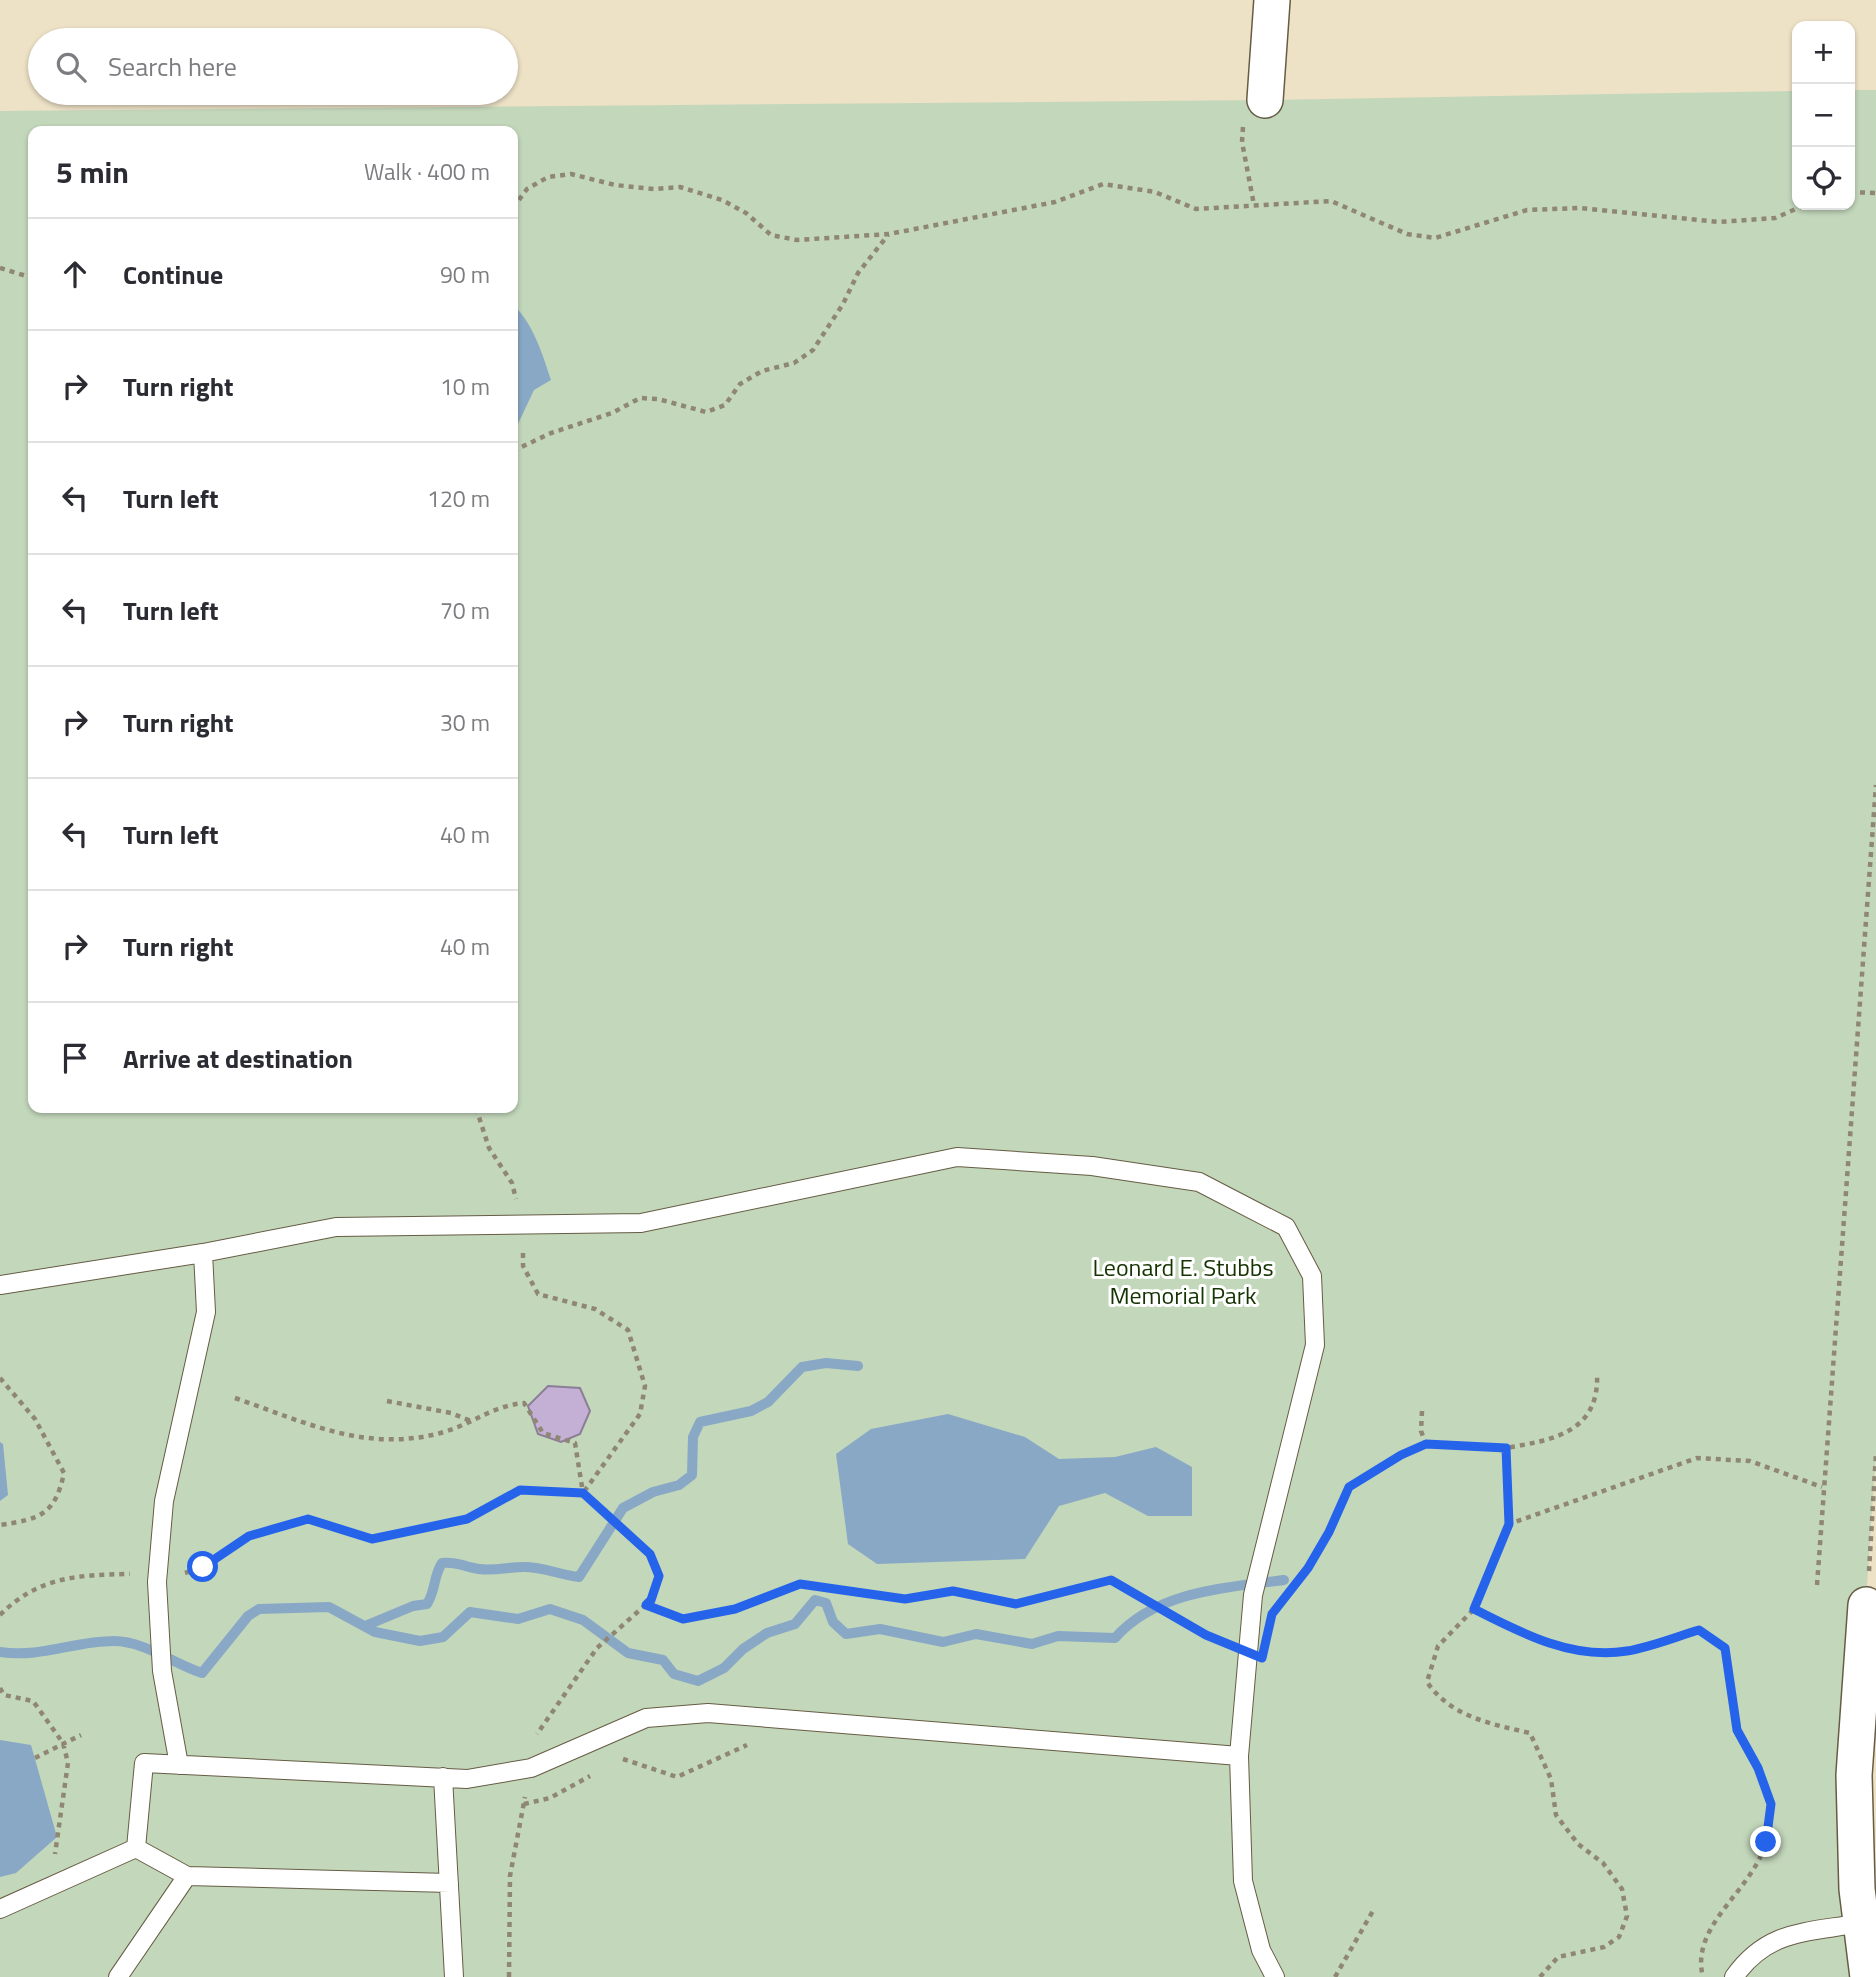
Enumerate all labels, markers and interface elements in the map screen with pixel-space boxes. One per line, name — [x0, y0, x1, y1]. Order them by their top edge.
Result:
map controls — [1792, 21, 1855, 210]
button: + — [1792, 21, 1855, 84]
search box — [28, 28, 518, 105]
text: Search here — [108, 47, 237, 86]
icon: search — [52, 48, 90, 86]
button: − — [1792, 84, 1855, 147]
button: locate — [1792, 147, 1855, 210]
text: 5 min — [56, 149, 129, 195]
text: Walk · 400 m — [364, 154, 490, 189]
icon: ahead — [56, 255, 94, 293]
text: Continue — [123, 255, 223, 294]
text: 90 m — [440, 257, 490, 292]
icon: right — [56, 367, 94, 405]
text: Turn right — [123, 367, 234, 406]
text: 10 m — [440, 369, 490, 404]
icon: left — [56, 479, 94, 517]
text: Turn left — [123, 479, 218, 518]
text: 120 m — [427, 481, 490, 516]
icon: left — [56, 591, 94, 629]
text: Turn left — [123, 591, 218, 630]
text: 70 m — [440, 593, 490, 628]
icon: right — [56, 703, 94, 741]
text: Turn right — [123, 703, 234, 742]
text: 30 m — [440, 705, 490, 740]
icon: left — [56, 815, 94, 853]
text: Turn left — [123, 815, 218, 854]
text: 40 m — [440, 817, 490, 852]
icon: right — [56, 927, 94, 965]
text: Turn right — [123, 927, 234, 966]
text: 40 m — [440, 929, 490, 964]
icon: arrive — [56, 1039, 94, 1077]
text: Arrive at destination — [123, 1039, 353, 1078]
park label: Leonard E. Stubbs Memorial Park — [1092, 1249, 1274, 1313]
route start — [187, 1551, 218, 1582]
route end — [1750, 1826, 1781, 1857]

